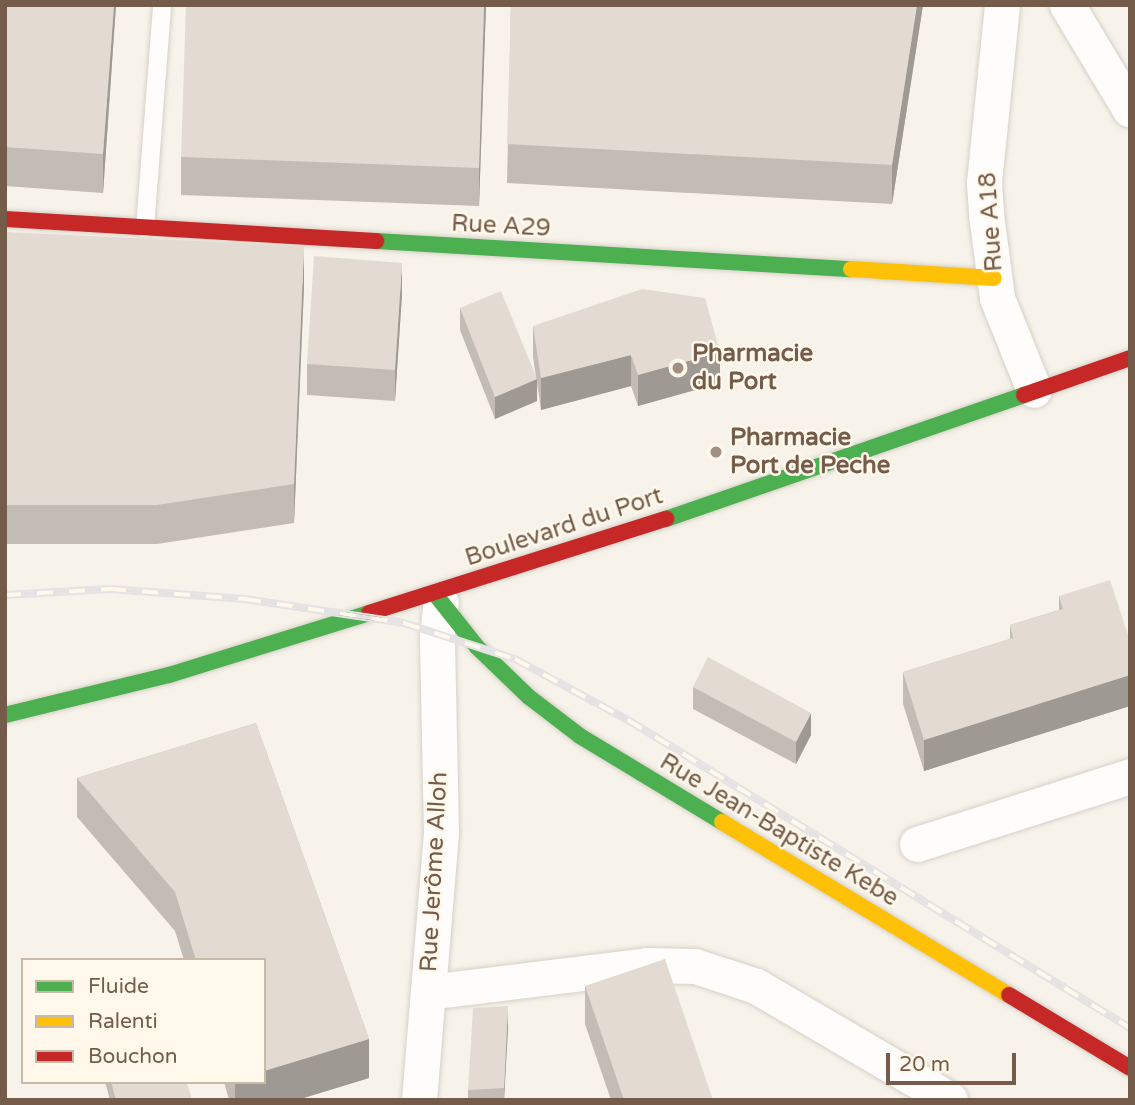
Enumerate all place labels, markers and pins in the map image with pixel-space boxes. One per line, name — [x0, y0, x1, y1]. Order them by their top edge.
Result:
place label: Pharmacie du Port — [692, 340, 813, 396]
marker: Pharmacie du Port — [670, 360, 686, 376]
place label: Pharmacie Port de Peche — [730, 424, 890, 480]
marker: Pharmacie Port de Peche — [708, 444, 724, 460]

